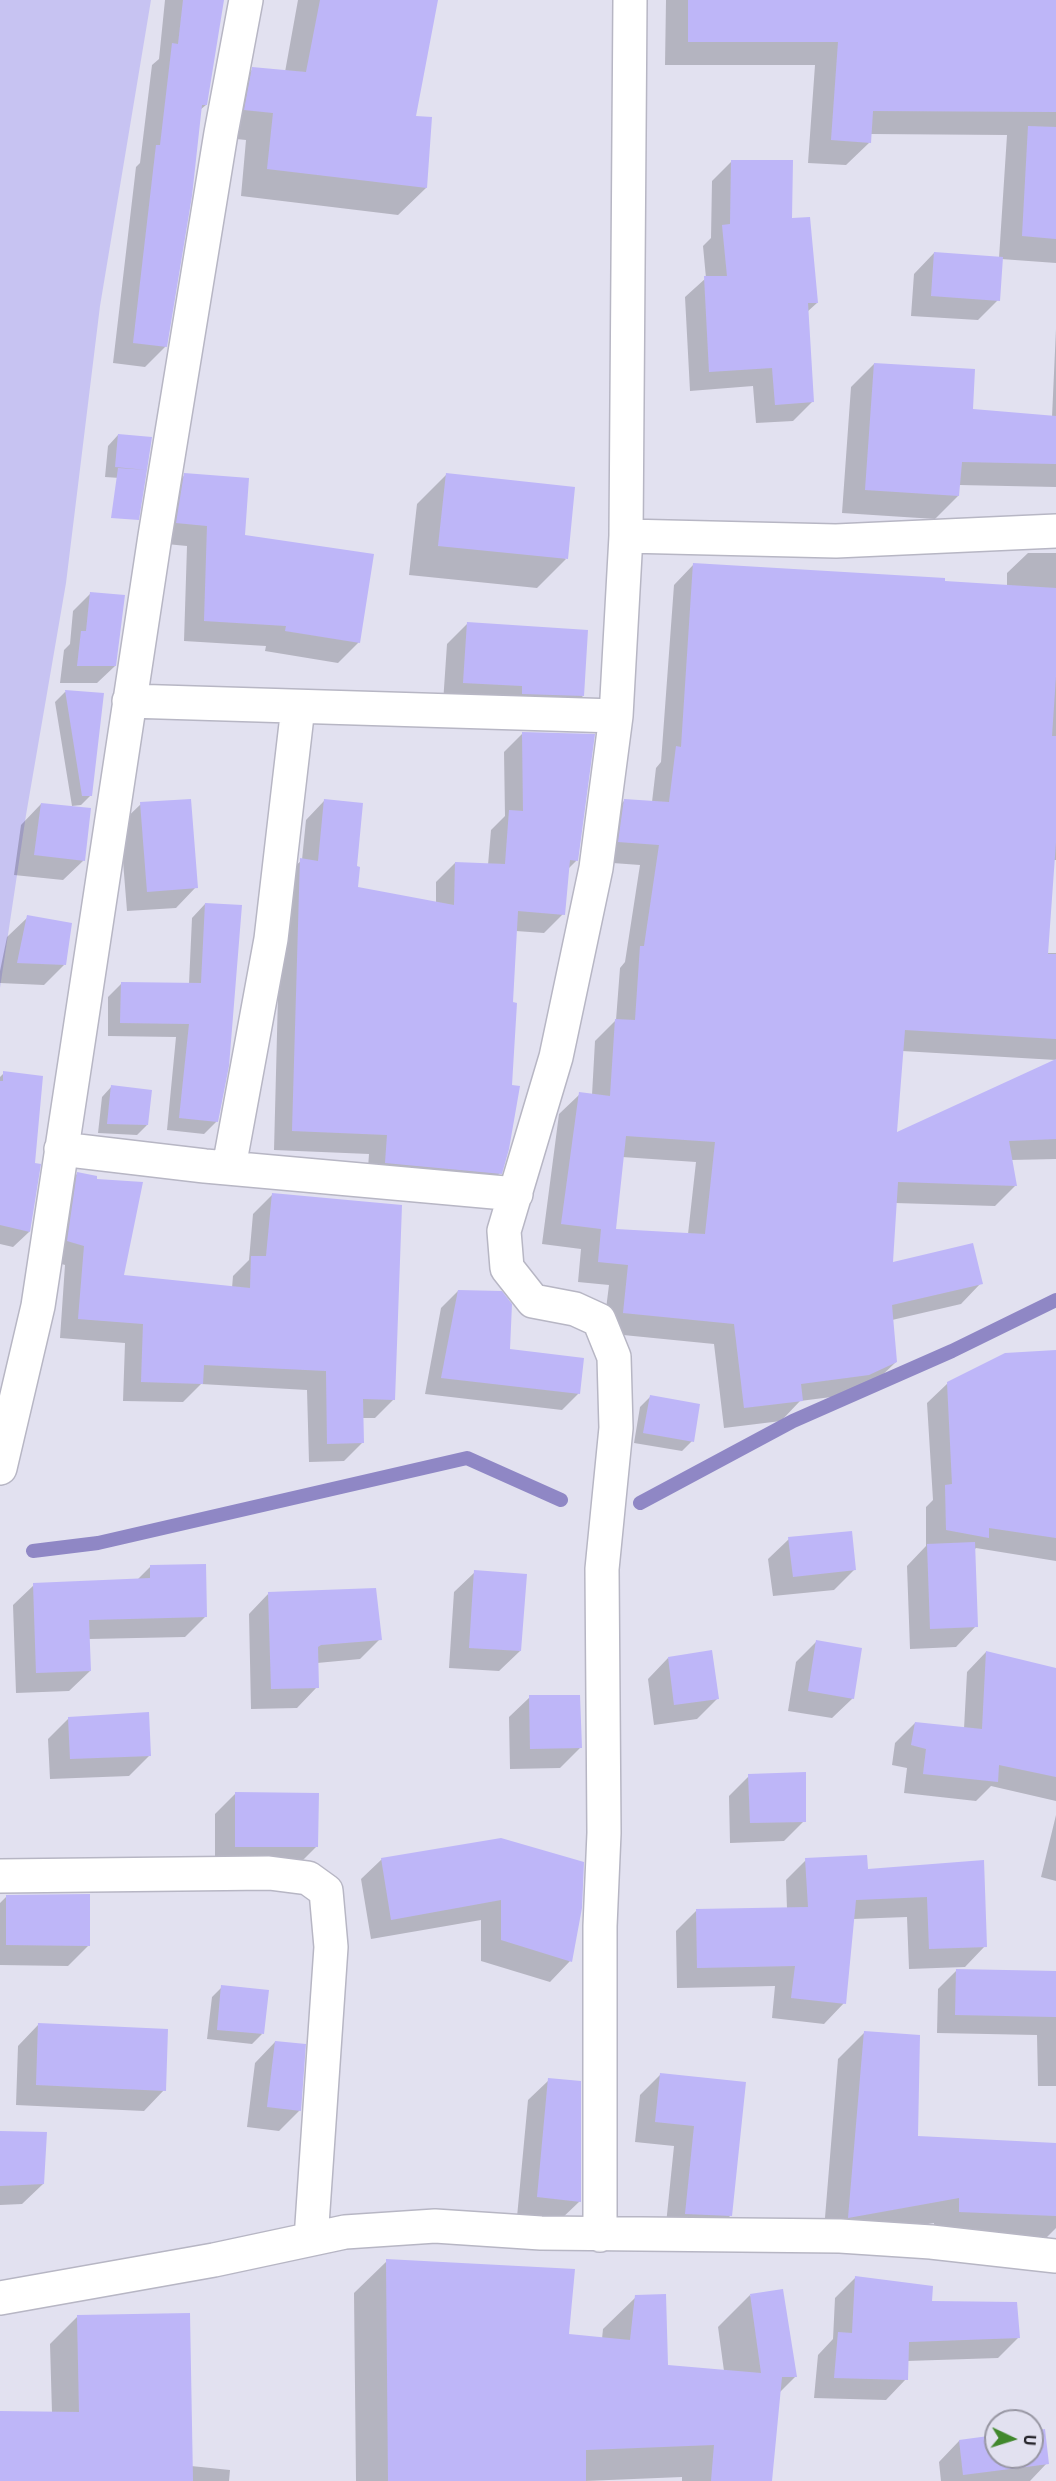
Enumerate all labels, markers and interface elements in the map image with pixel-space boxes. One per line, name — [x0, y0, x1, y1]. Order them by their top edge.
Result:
north arrow — [984, 2409, 1044, 2469]
text: U — [1020, 2434, 1040, 2446]

